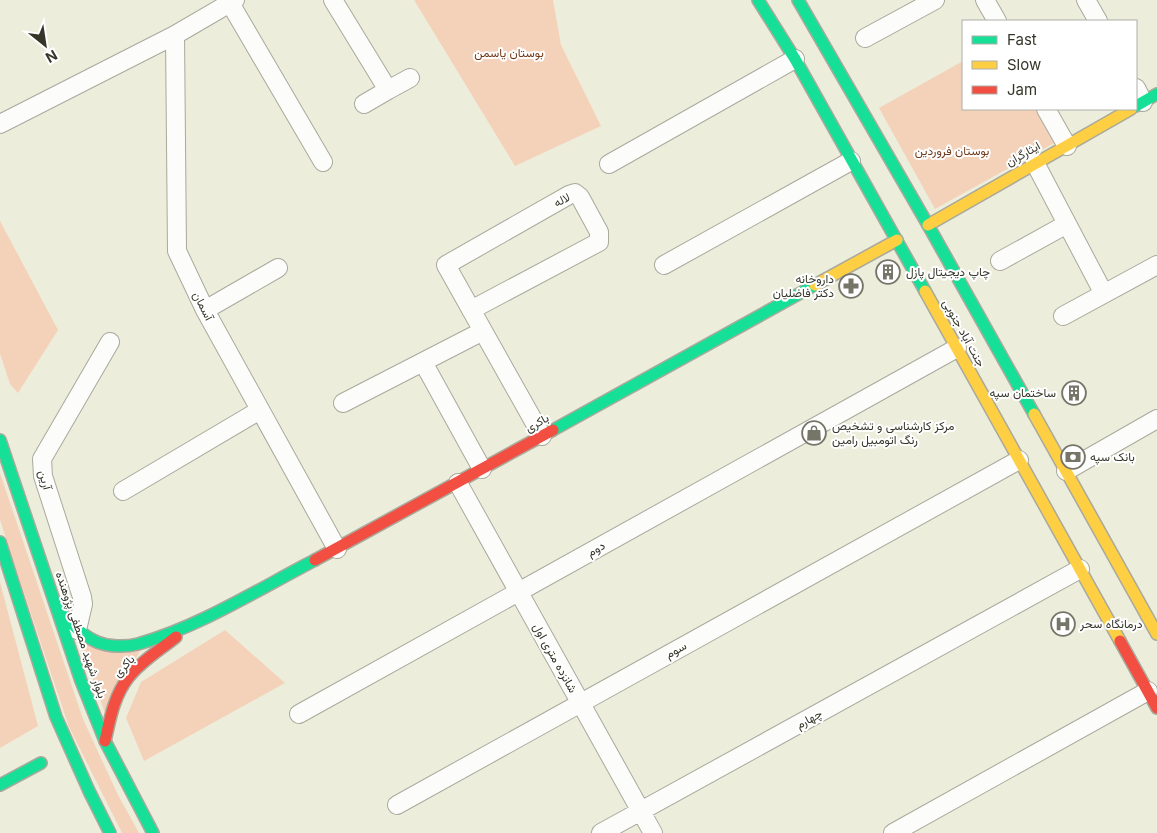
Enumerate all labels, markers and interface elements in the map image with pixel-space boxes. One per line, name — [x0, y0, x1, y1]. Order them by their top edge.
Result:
north arrow — [20, 20, 70, 70]
legend — [962, 20, 1137, 110]
text: Fast — [1007, 30, 1037, 49]
park label: بوستان یاسمن — [474, 45, 544, 61]
text: N — [43, 47, 61, 67]
text: Slow — [1007, 55, 1041, 74]
text: Jam — [1007, 80, 1037, 99]
street label: ایثارگران — [1003, 138, 1043, 170]
park label: بوستان فروردین — [915, 143, 989, 159]
street label: لاله — [551, 189, 572, 210]
building icon: چاپ دیجیتال پازل — [875, 259, 901, 285]
place label: چاپ دیجیتال پازل — [906, 264, 990, 280]
place label: داروخانه دکتر فاضلیان — [773, 271, 834, 301]
pharmacy icon: داروخانه دکتر فاضلیان — [838, 273, 864, 299]
street label: آسمان — [190, 289, 218, 324]
street label: جنت آباد جنوبی — [939, 296, 989, 370]
building icon: ساختمان سپه — [1061, 380, 1087, 406]
place label: ساختمان سپه — [990, 385, 1056, 401]
street label: باکری — [522, 410, 552, 436]
place label: مرکز کارشناسی و تشخیص رنگ اتومبیل رامین — [832, 418, 954, 448]
shop icon: مرکز کارشناسی و تشخیص رنگ اتومبیل رامین — [801, 420, 827, 446]
bank icon: بانک سپه — [1060, 444, 1086, 470]
place label: بانک سپه — [1090, 449, 1135, 465]
street label: آرین — [35, 468, 56, 493]
street label: دوم — [584, 537, 608, 560]
street label: بلوار شهید مصطفی پژوهنده — [52, 570, 110, 700]
hospital icon: درمانگاه سحر — [1050, 611, 1076, 637]
place label: درمانگاه سحر — [1079, 616, 1143, 632]
street label: شانزده متری اول — [529, 620, 581, 696]
street label: سوم — [663, 638, 689, 662]
street label: باکری — [110, 651, 138, 681]
street label: چهارم — [793, 705, 825, 733]

